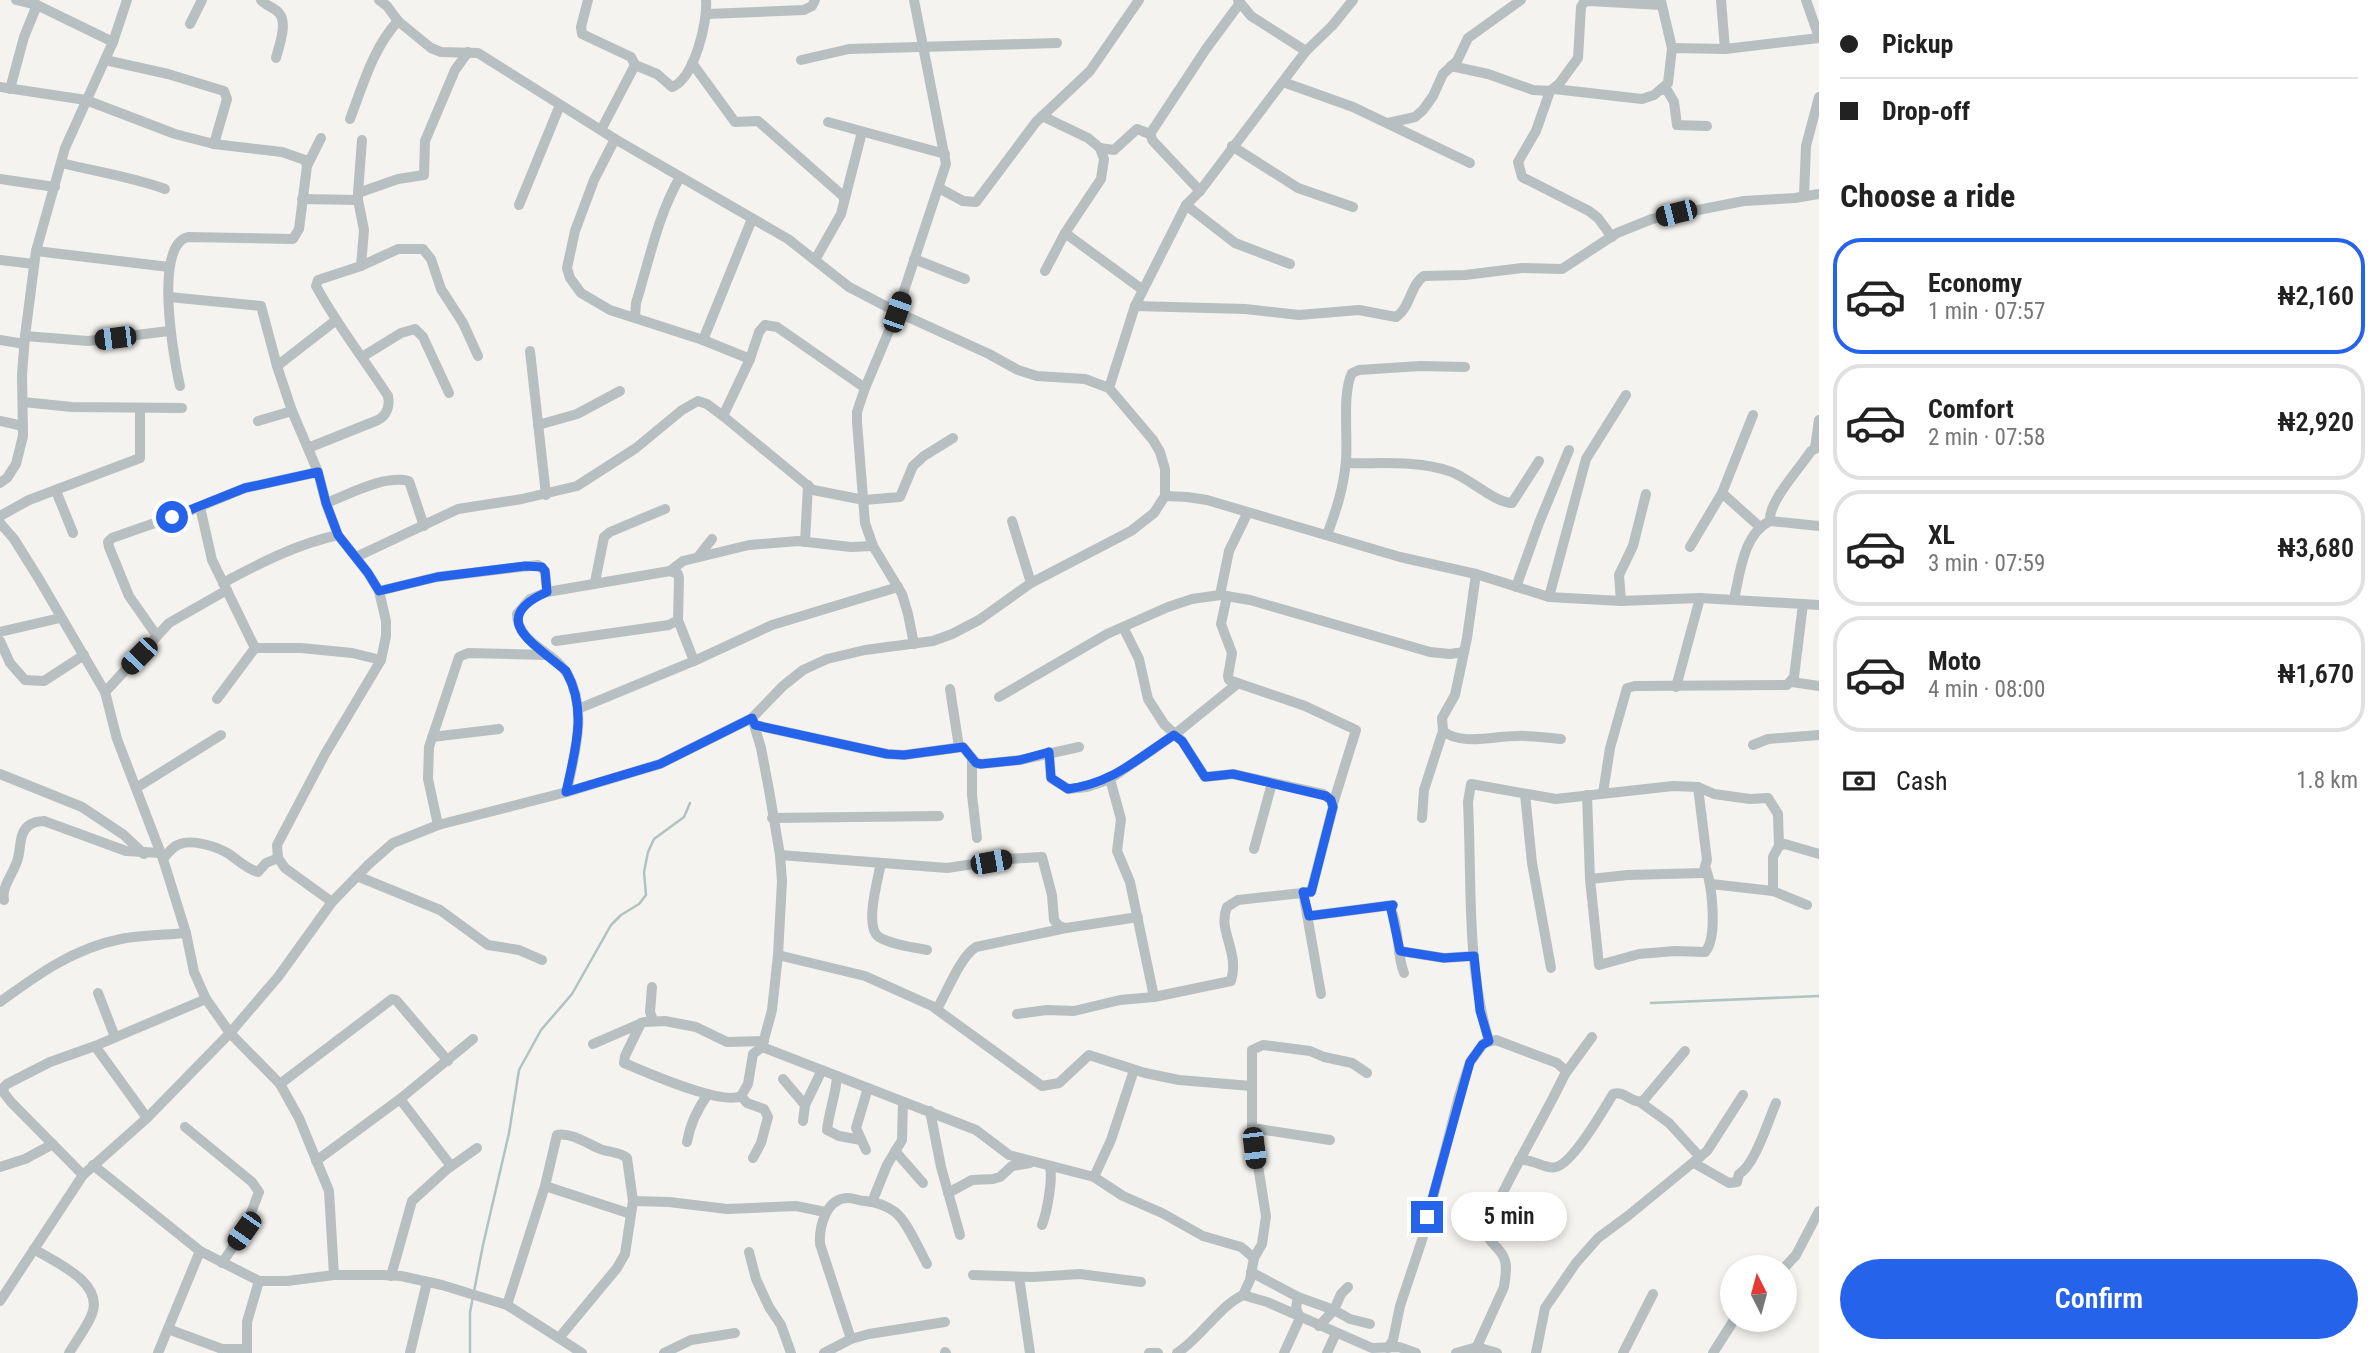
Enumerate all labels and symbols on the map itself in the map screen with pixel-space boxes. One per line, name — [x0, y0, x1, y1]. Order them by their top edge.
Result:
car — [1654, 198, 1699, 228]
car — [881, 289, 914, 335]
car — [93, 325, 138, 351]
route start — [156, 501, 188, 533]
car — [117, 634, 162, 678]
car — [969, 848, 1014, 876]
car — [1242, 1126, 1267, 1170]
callout: 5 min — [1452, 1192, 1567, 1242]
route end — [1411, 1201, 1443, 1233]
car — [224, 1208, 265, 1254]
north arrow — [1720, 1255, 1797, 1332]

